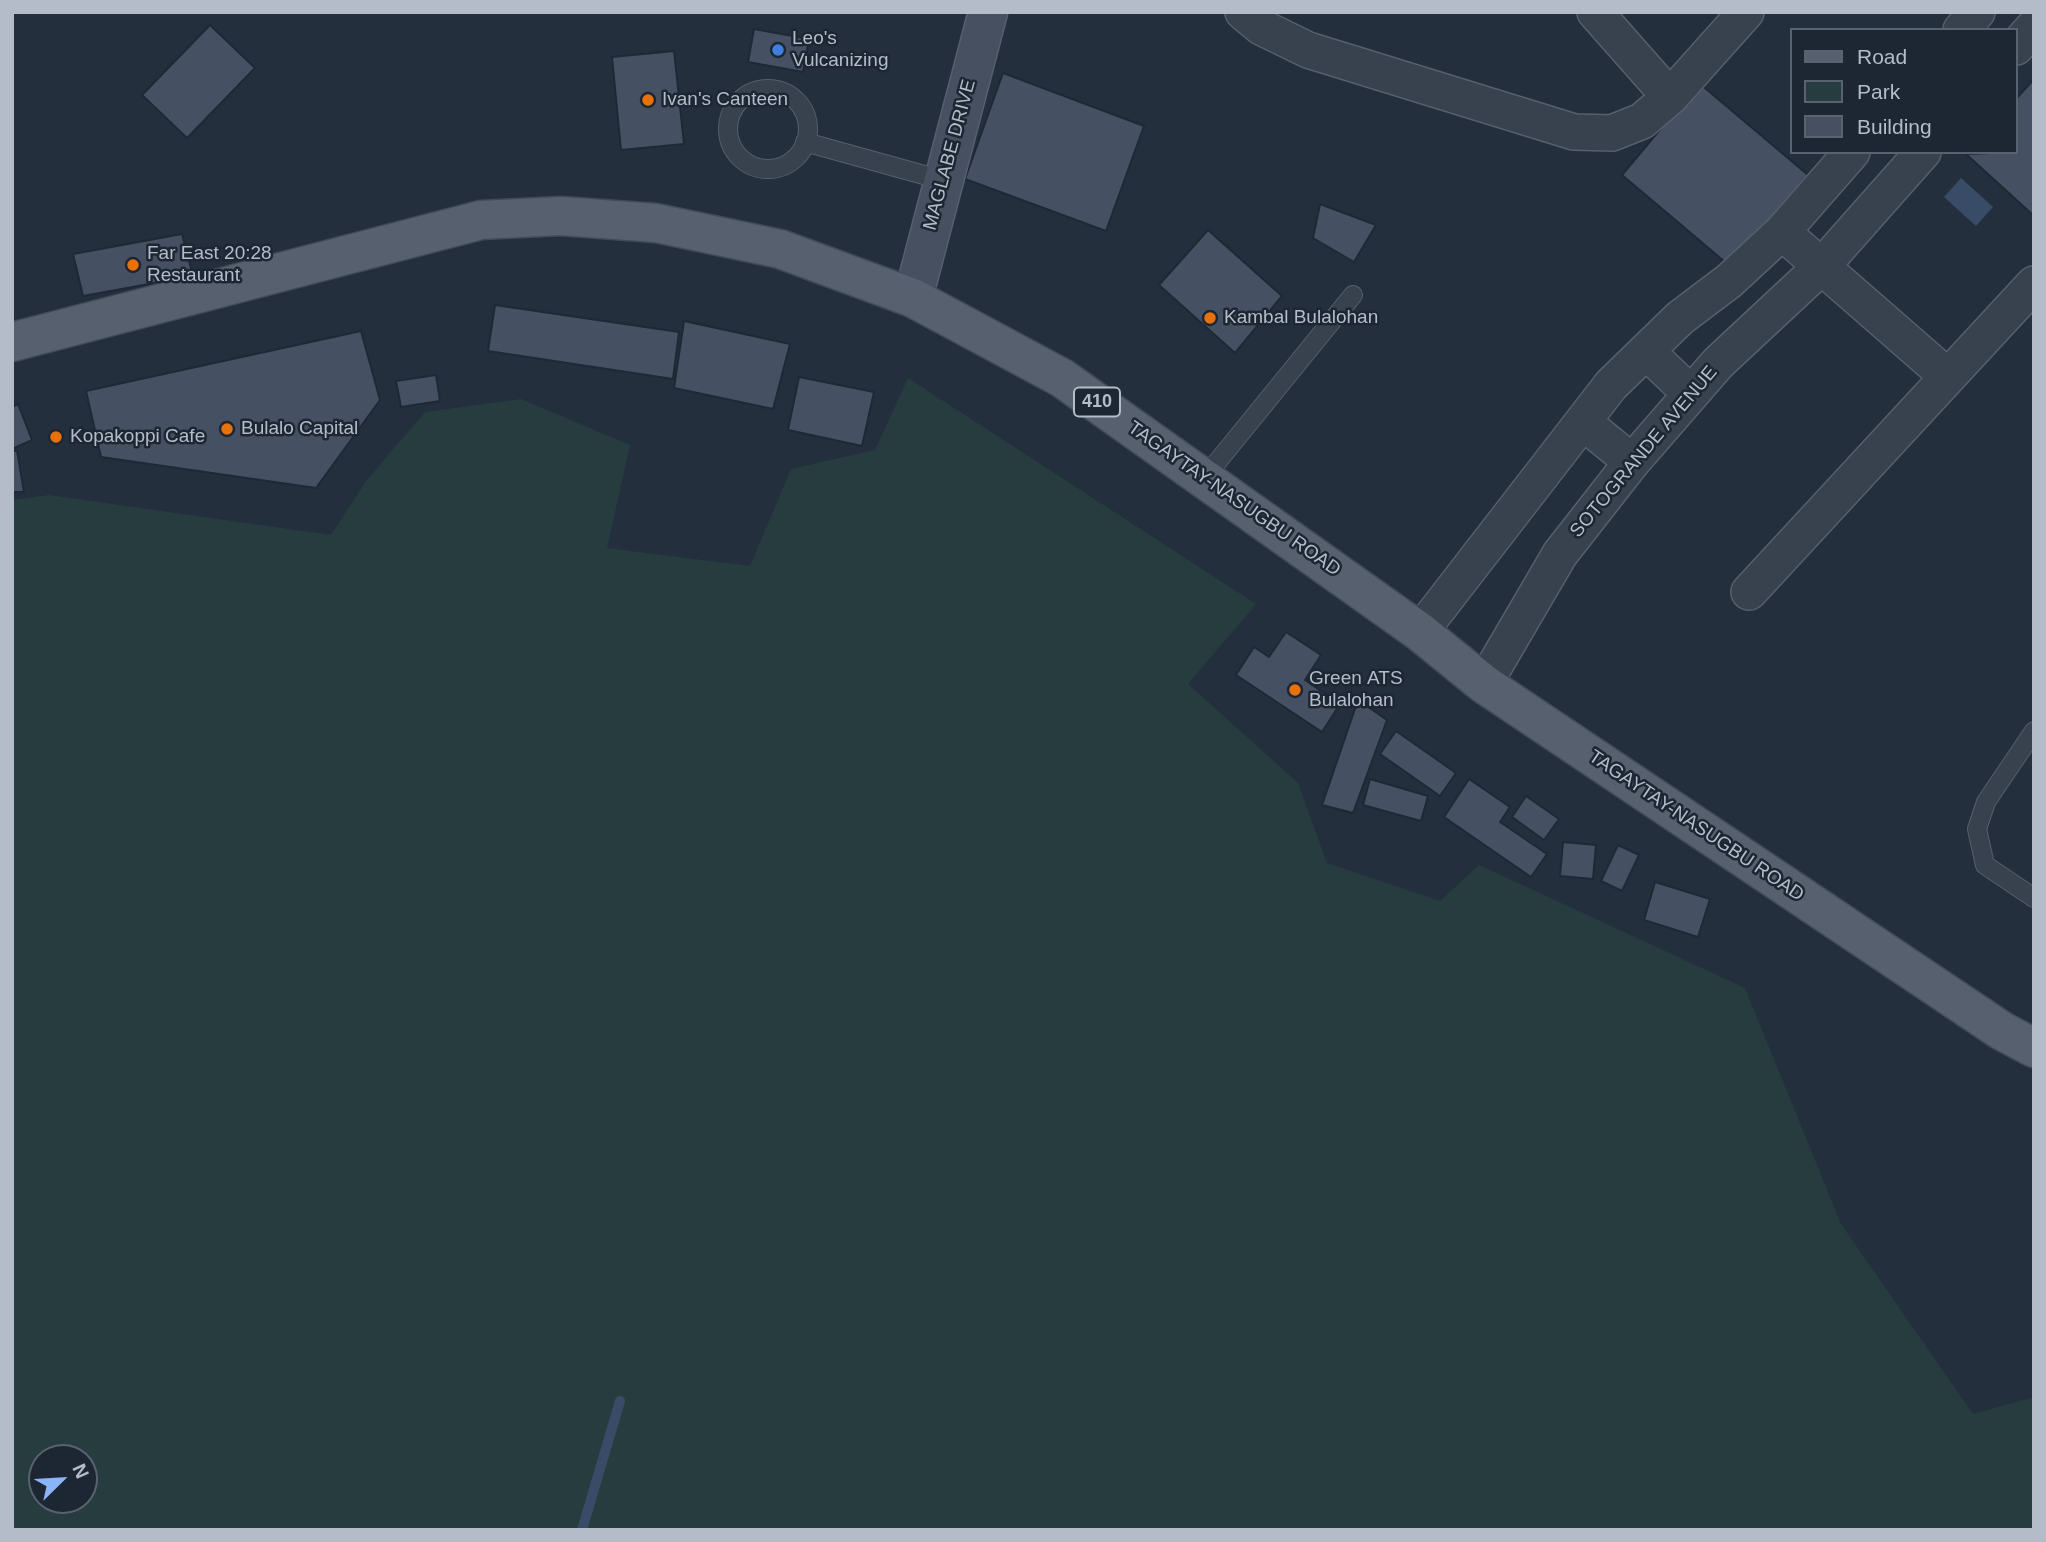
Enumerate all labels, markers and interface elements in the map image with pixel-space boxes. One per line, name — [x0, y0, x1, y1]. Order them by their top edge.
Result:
place label: Leo's Vulcanizing — [792, 28, 888, 72]
legend — [1790, 28, 2018, 154]
marker: Leo's Vulcanizing — [770, 42, 786, 58]
text: Road — [1857, 45, 1907, 68]
street label: MAGLABE DRIVE — [919, 77, 981, 233]
text: Park — [1857, 80, 1900, 103]
place label: Ivan's Canteen — [662, 89, 788, 111]
marker: Ivan's Canteen — [640, 92, 656, 108]
text: Building — [1857, 115, 1932, 138]
place label: Far East 20:28 Restaurant — [147, 243, 272, 287]
marker: Far East 20:28 Restaurant — [125, 257, 141, 273]
place label: Kambal Bulalohan — [1224, 307, 1378, 329]
marker: Kambal Bulalohan — [1202, 310, 1218, 326]
street label: SOTOGRANDE AVENUE — [1566, 362, 1722, 542]
road number: 410 — [1074, 388, 1120, 416]
street label: TAGAYTAY-NASUGBU ROAD — [1123, 417, 1345, 581]
place label: Bulalo Capital — [241, 418, 358, 440]
marker: Bulalo Capital — [219, 421, 235, 437]
place label: Kopakoppi Cafe — [70, 426, 205, 448]
marker: Kopakoppi Cafe — [48, 429, 64, 445]
place label: Green ATS Bulalohan — [1309, 668, 1403, 712]
marker: Green ATS Bulalohan — [1287, 682, 1303, 698]
street label: TAGAYTAY-NASUGBU ROAD — [1584, 745, 1808, 907]
north arrow — [28, 1444, 98, 1514]
text: N — [68, 1461, 93, 1482]

